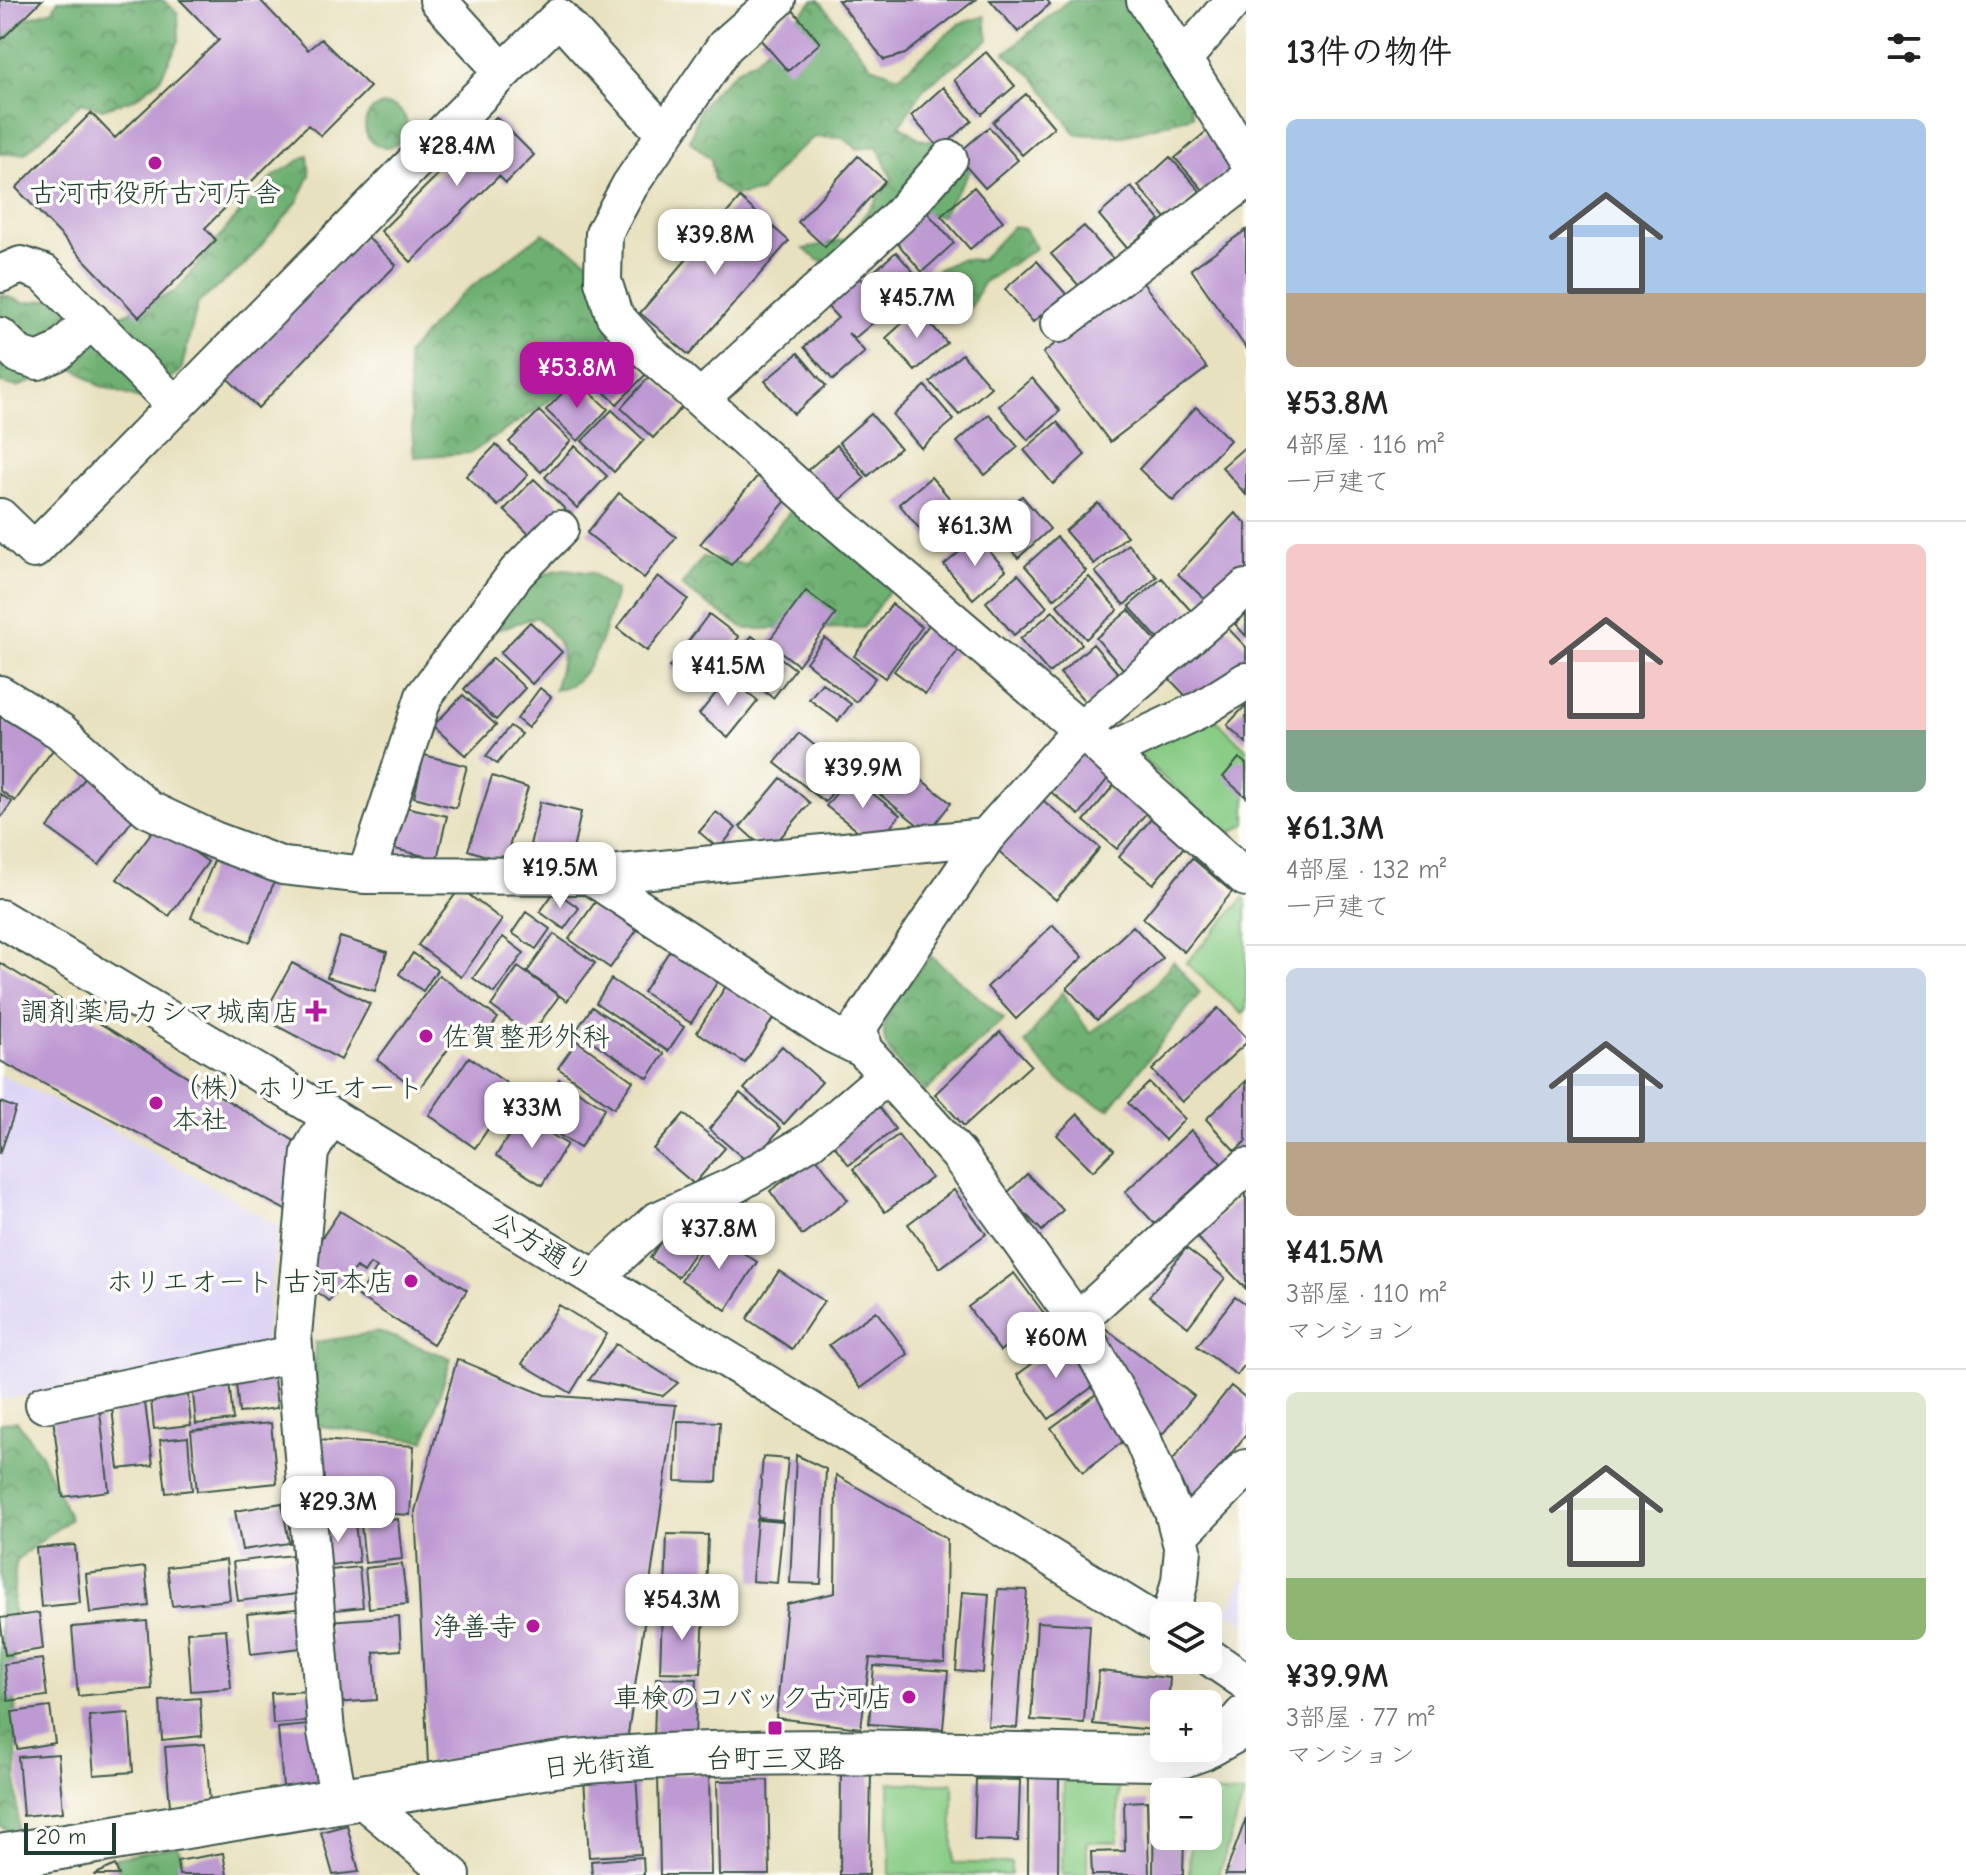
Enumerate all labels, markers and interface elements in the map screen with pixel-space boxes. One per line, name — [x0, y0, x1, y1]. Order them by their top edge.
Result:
icon: filters — [1882, 26, 1926, 70]
text: 13件の物件 — [1286, 32, 1452, 72]
pin: ¥28.4M — [392, 120, 522, 188]
text: ¥28.4M — [419, 131, 495, 161]
marker: 古河市役所古河庁舎 — [146, 154, 164, 172]
icon: home — [1534, 171, 1678, 315]
place label: 古河市役所古河庁舎 — [29, 177, 281, 209]
pin: ¥39.8M — [650, 209, 780, 277]
text: ¥39.8M — [676, 220, 754, 250]
pin: ¥45.7M — [852, 272, 982, 340]
text: ¥45.7M — [879, 283, 955, 313]
pin: ¥53.8M — [512, 342, 642, 410]
text: ¥53.8M — [538, 353, 616, 383]
text: ¥53.8M — [1286, 383, 1389, 423]
text: 4部屋 · 116 m² — [1286, 430, 1444, 460]
text: 一戸建て — [1286, 467, 1390, 497]
pin: ¥61.3M — [910, 500, 1040, 568]
text: ¥61.3M — [937, 511, 1013, 541]
icon: home — [1534, 596, 1678, 740]
pin: ¥41.5M — [663, 640, 793, 708]
text: ¥41.5M — [691, 651, 765, 681]
pin: ¥39.9M — [798, 742, 928, 810]
text: ¥39.9M — [824, 753, 902, 783]
text: ¥61.3M — [1286, 808, 1384, 848]
pin: ¥19.5M — [495, 842, 625, 910]
text: ¥19.5M — [522, 853, 598, 883]
text: 4部屋 · 132 m² — [1286, 855, 1446, 885]
text: 一戸建て — [1286, 892, 1390, 922]
place label: 調剤薬局カシマ城南店 — [20, 996, 300, 1028]
marker: 調剤薬局カシマ城南店 — [307, 1002, 325, 1020]
icon: home — [1534, 1020, 1678, 1164]
place label: 佐賀整形外科 — [442, 1021, 610, 1053]
marker: 佐賀整形外科 — [417, 1027, 435, 1045]
place label: （株）ホリエオート 本社 — [172, 1072, 424, 1136]
pin: ¥33M — [485, 1082, 579, 1150]
text: ¥33M — [502, 1093, 562, 1123]
marker: （株）ホリエオート 本社 — [147, 1094, 165, 1112]
pin: ¥37.8M — [654, 1203, 784, 1271]
street label: 公方通り — [485, 1204, 598, 1289]
text: ¥37.8M — [681, 1214, 757, 1244]
text: ¥41.5M — [1286, 1232, 1384, 1272]
place label: ホリエオート 古河本店 — [106, 1266, 395, 1298]
marker: ホリエオート 古河本店 — [402, 1272, 420, 1290]
text: 3部屋 · 110 m² — [1286, 1279, 1446, 1309]
pin: ¥60M — [1009, 1312, 1103, 1380]
text: マンション — [1286, 1316, 1415, 1346]
text: ¥60M — [1025, 1323, 1087, 1353]
icon: home — [1534, 1444, 1678, 1588]
pin: ¥29.3M — [273, 1476, 403, 1544]
text: ¥29.3M — [299, 1487, 377, 1517]
pin: ¥54.3M — [617, 1574, 747, 1642]
text: ¥54.3M — [643, 1585, 721, 1615]
map controls — [1150, 1602, 1222, 1850]
button: layers — [1150, 1602, 1222, 1674]
place label: 浄善寺 — [433, 1611, 517, 1643]
marker: 浄善寺 — [524, 1617, 542, 1635]
text: ¥39.9M — [1286, 1656, 1389, 1696]
place label: 車検のコバック古河店 — [613, 1682, 893, 1714]
marker: 車検のコバック古河店 — [900, 1688, 918, 1706]
button: + — [1150, 1690, 1222, 1762]
text: 3部屋 · 77 m² — [1286, 1703, 1434, 1733]
marker: 台町三叉路 — [766, 1719, 784, 1737]
text: マンション — [1286, 1740, 1415, 1770]
street label: 日光街道 — [541, 1741, 655, 1785]
place label: 台町三叉路 — [705, 1743, 845, 1775]
button: − — [1150, 1778, 1222, 1850]
scale bar — [24, 1819, 116, 1855]
text: 20 m — [36, 1824, 86, 1850]

